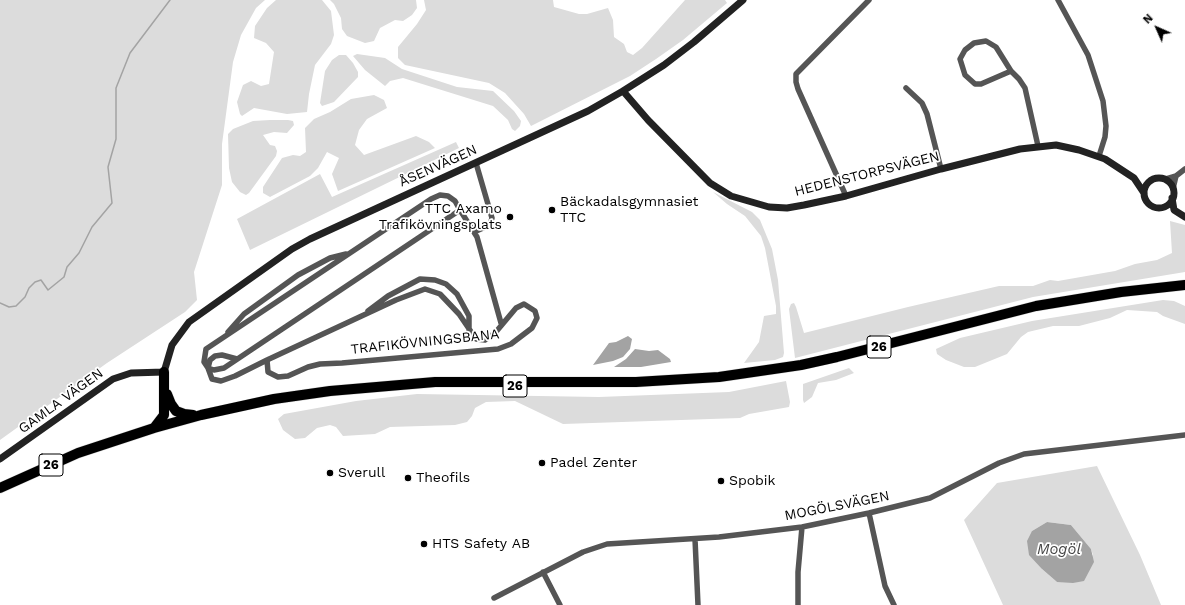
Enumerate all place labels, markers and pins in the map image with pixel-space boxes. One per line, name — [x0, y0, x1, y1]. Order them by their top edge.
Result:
place label: Bäckadalsgymnasiet TTC — [560, 194, 698, 226]
place label: TTC Axamo Trafikövningsplats — [379, 201, 502, 234]
marker: Bäckadalsgymnasiet TTC — [547, 205, 557, 215]
marker: TTC Axamo Trafikövningsplats — [505, 212, 515, 222]
place label: Padel Zenter — [550, 455, 637, 471]
marker: Padel Zenter — [537, 458, 547, 468]
place label: Sverull — [338, 465, 385, 481]
marker: Sverull — [325, 468, 335, 478]
place label: Theofils — [416, 470, 470, 486]
marker: Theofils — [403, 473, 413, 483]
place label: Spobik — [729, 473, 776, 489]
marker: Spobik — [716, 476, 726, 486]
place label: HTS Safety AB — [432, 536, 530, 552]
marker: HTS Safety AB — [419, 539, 429, 549]

